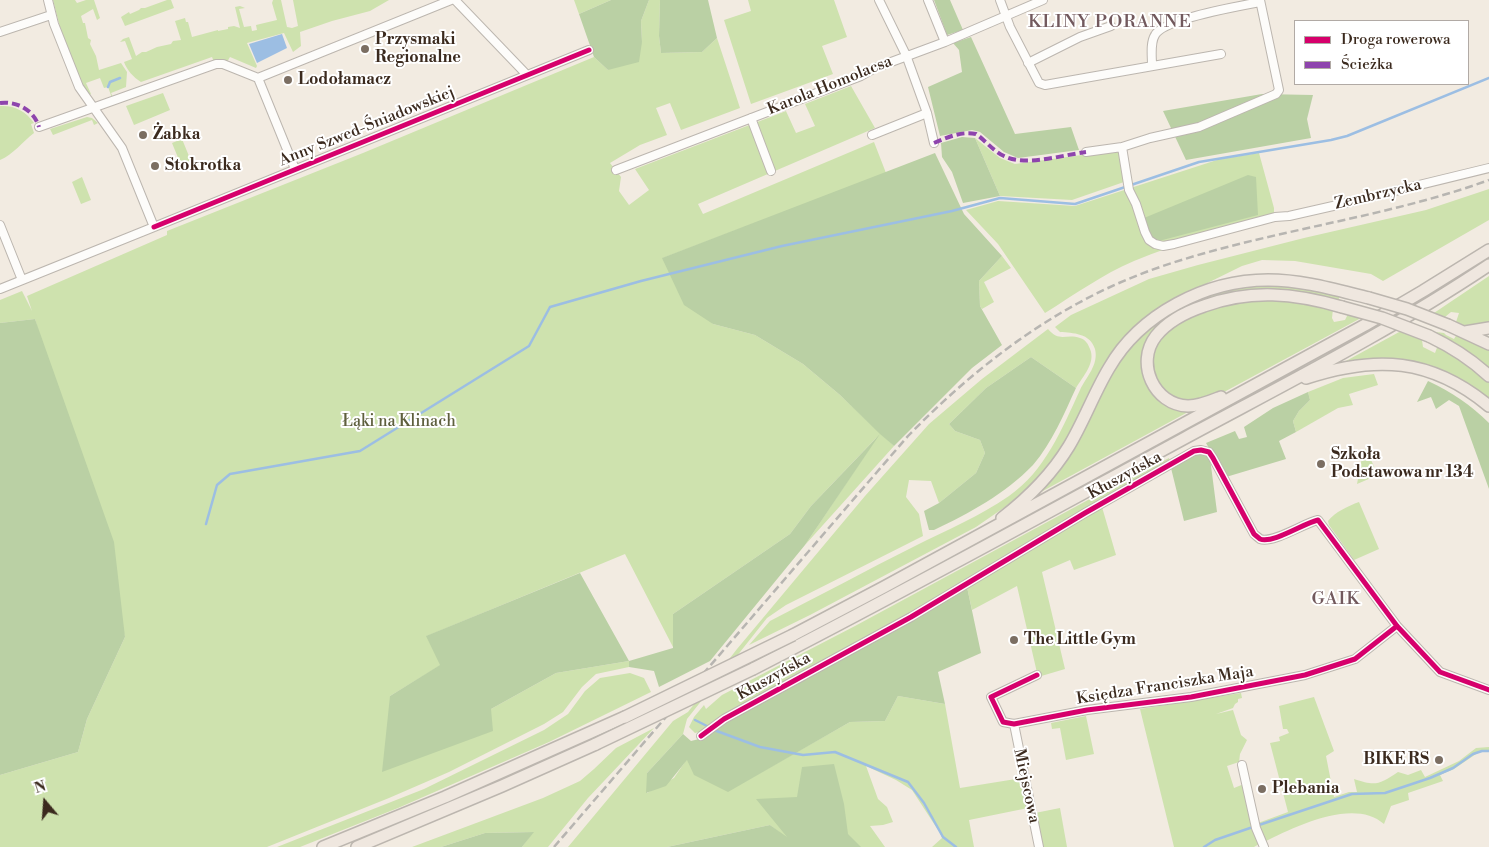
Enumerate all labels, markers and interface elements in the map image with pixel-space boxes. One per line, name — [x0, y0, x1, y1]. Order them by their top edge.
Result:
district label: KLINY PORANNE — [1026, 12, 1194, 34]
legend — [1294, 20, 1469, 85]
place label: Przysmaki Regionalne — [375, 30, 461, 68]
text: Droga rowerowa — [1341, 30, 1451, 49]
marker: Przysmaki Regionalne — [359, 43, 371, 55]
street label: Karola Homolacsa — [765, 52, 895, 120]
text: Ścieżka — [1341, 55, 1393, 74]
place label: Lodołamacz — [298, 70, 391, 90]
marker: Lodołamacz — [282, 74, 294, 86]
street label: Anny Szwed-Śniadowskiej — [276, 83, 458, 171]
place label: Żabka — [153, 125, 200, 145]
marker: Żabka — [137, 129, 149, 141]
place label: Stokrotka — [165, 156, 241, 176]
marker: Stokrotka — [149, 160, 161, 172]
street label: Zembrzycka — [1333, 176, 1423, 214]
park label: Łąki na Klinach — [342, 412, 456, 432]
place label: Szkoła Podstawowa nr 134 — [1331, 445, 1474, 483]
street label: Kłuszyńska — [1085, 448, 1165, 504]
marker: Szkoła Podstawowa nr 134 — [1315, 458, 1327, 470]
district label: GAIK — [1311, 589, 1361, 611]
place label: The Little Gym — [1024, 630, 1136, 650]
marker: The Little Gym — [1008, 634, 1020, 646]
street label: Kłuszyńska — [734, 649, 814, 705]
street label: Księdza Franciszka Maja — [1075, 663, 1255, 709]
street label: Miejscowa — [1009, 747, 1043, 825]
place label: BIKE RS — [1363, 750, 1429, 770]
marker: BIKE RS — [1433, 754, 1445, 766]
north arrow — [20, 777, 70, 827]
text: N — [32, 777, 48, 798]
place label: Plebania — [1272, 779, 1339, 799]
marker: Plebania — [1256, 783, 1268, 795]

